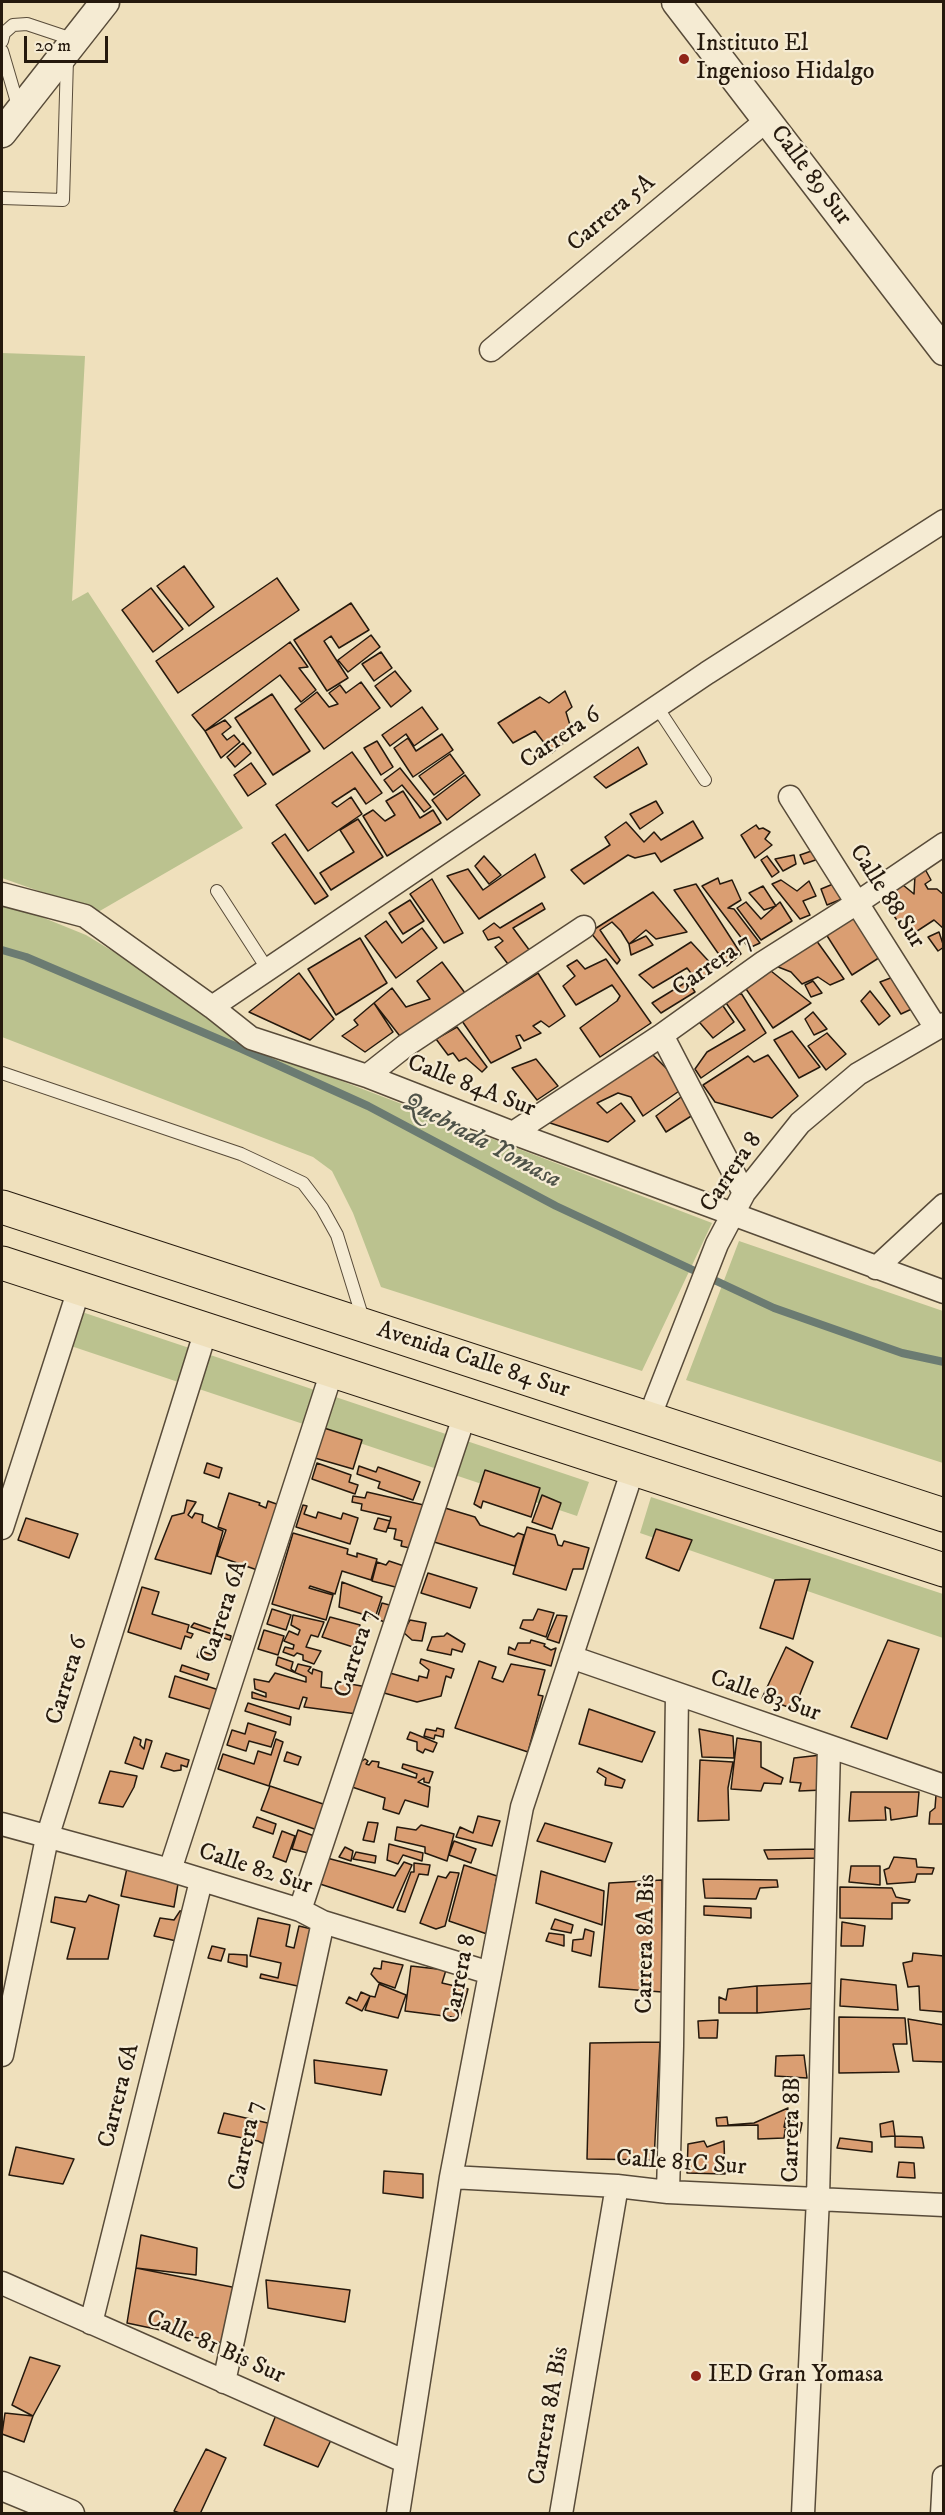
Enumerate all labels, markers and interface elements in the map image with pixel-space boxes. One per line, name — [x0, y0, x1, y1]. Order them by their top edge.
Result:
scale bar — [27, 24, 111, 62]
place label: Instituto El Ingenioso Hidalgo — [696, 31, 874, 87]
text: 20 m — [35, 35, 71, 57]
marker: Instituto El Ingenioso Hidalgo — [677, 52, 691, 66]
street label: Calle 89 Sur — [763, 120, 857, 232]
street label: Carrera 5A — [562, 169, 662, 259]
street label: Carrera 6 — [515, 702, 607, 776]
street label: Calle 88 Sur — [842, 840, 930, 954]
street label: Carrera 7 — [668, 928, 758, 1004]
street label: Calle 84A Sur — [403, 1049, 539, 1125]
water label: Quebrada Yomasa — [396, 1087, 566, 1197]
street label: Carrera 8 — [695, 1128, 769, 1218]
street label: Avenida Calle 84 Sur — [373, 1316, 573, 1406]
street label: Carrera 6A — [195, 1557, 255, 1667]
street label: Carrera 7 — [329, 1606, 385, 1702]
street label: Carrera 6 — [41, 1633, 95, 1729]
street label: Calle 83 Sur — [706, 1665, 824, 1729]
street label: Calle 82 Sur — [195, 1838, 315, 1902]
street label: Carrera 8A Bis — [631, 1874, 663, 2014]
street label: Carrera 8 — [438, 1932, 484, 2026]
street label: Carrera 6A — [93, 2041, 147, 2151]
street label: Carrera 8B — [778, 2077, 808, 2183]
street label: Carrera 7 — [223, 2099, 271, 2193]
street label: Calle 81C Sur — [615, 2145, 747, 2183]
street label: Calle 81 Bis Sur — [141, 2305, 289, 2391]
street label: Carrera 8A Bis — [524, 2345, 576, 2487]
place label: IED Gran Yomasa — [708, 2362, 883, 2390]
marker: IED Gran Yomasa — [689, 2369, 703, 2383]

